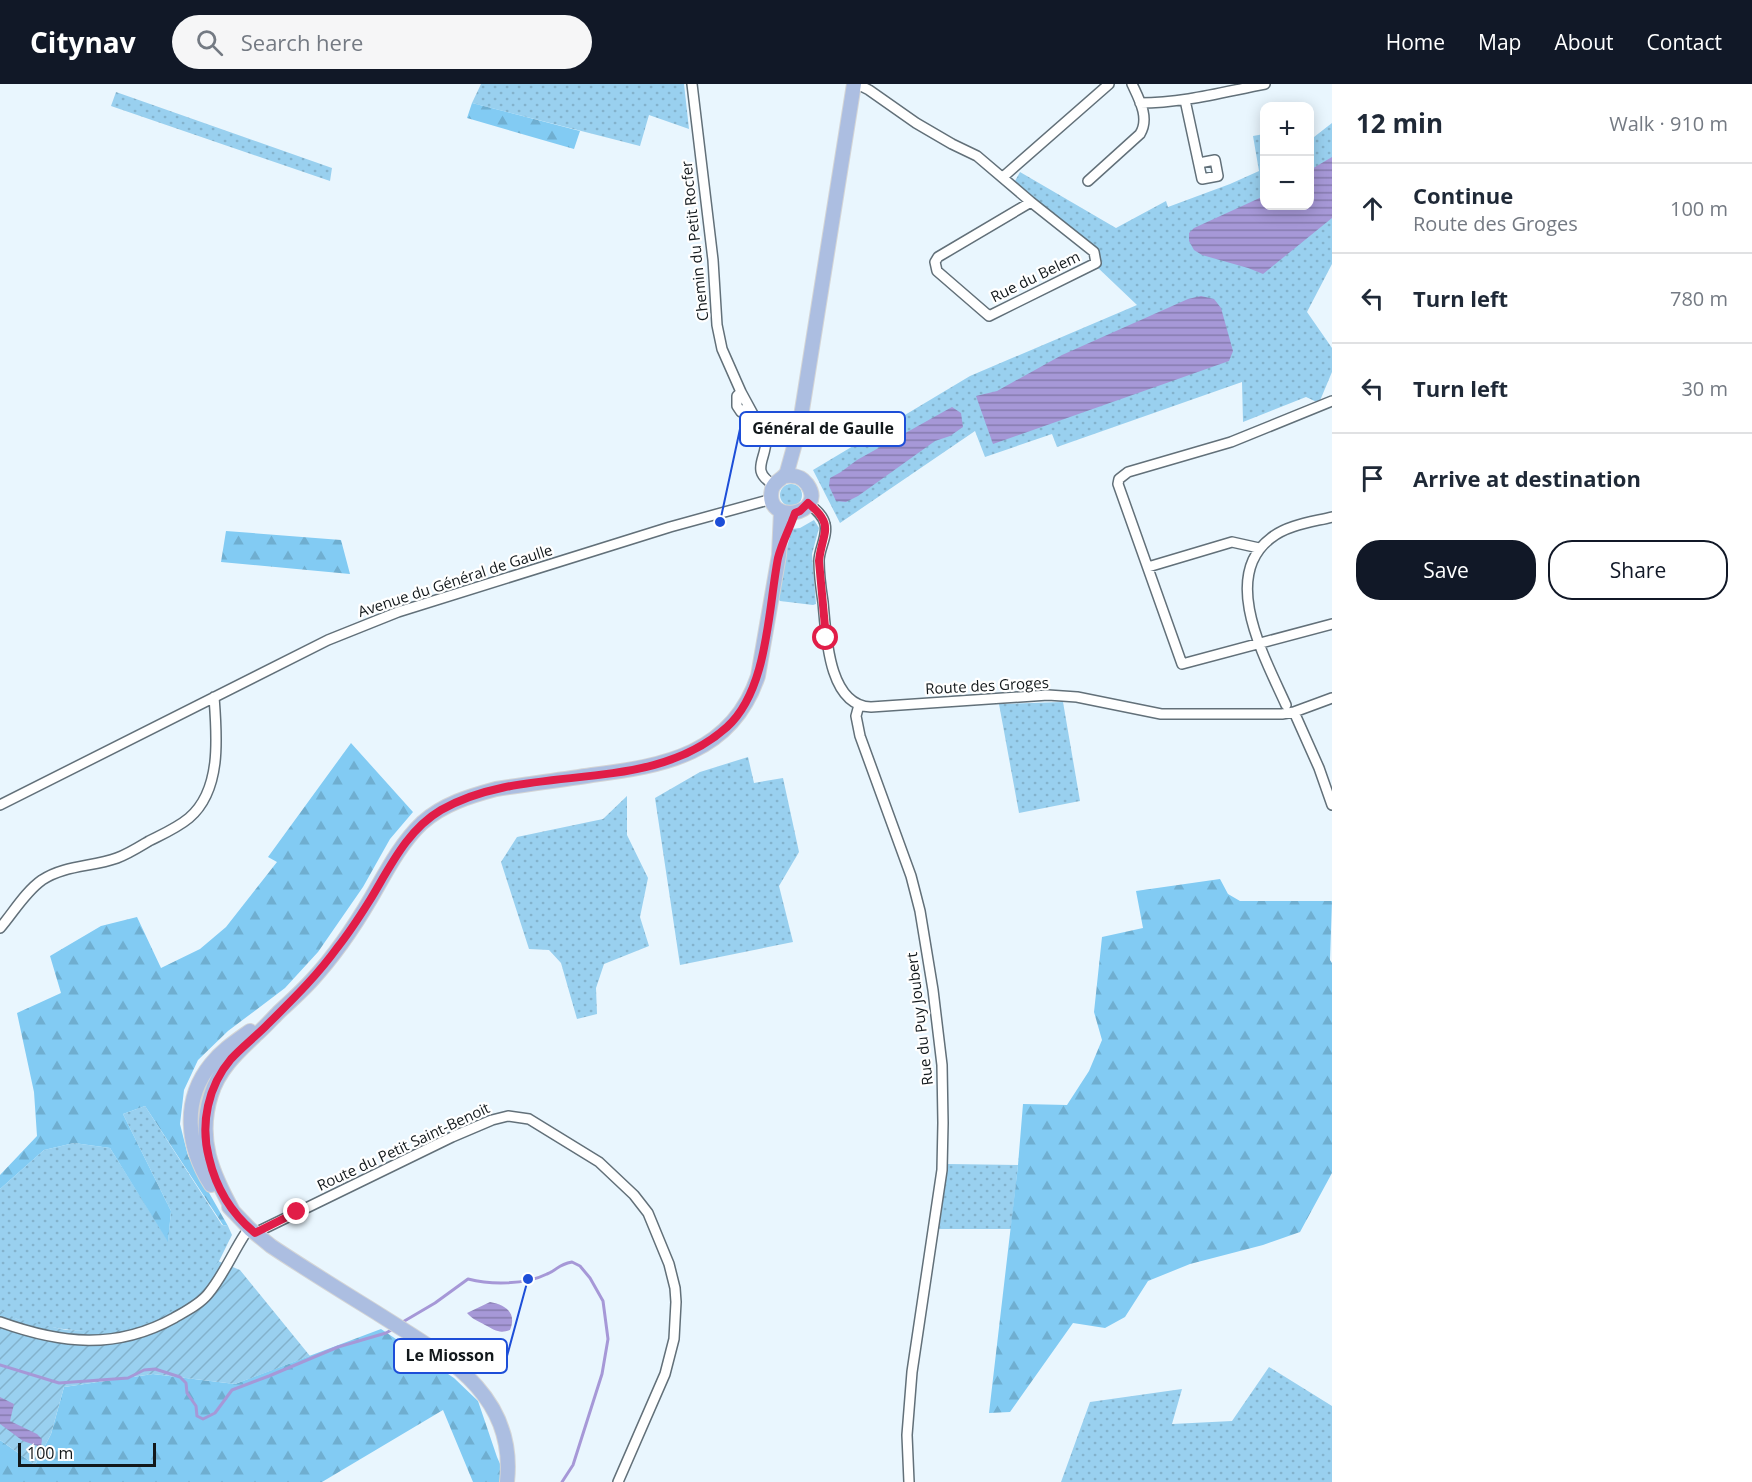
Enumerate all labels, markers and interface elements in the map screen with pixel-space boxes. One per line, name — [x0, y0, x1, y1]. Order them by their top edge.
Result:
search box — [172, 15, 592, 69]
text: Citynav — [30, 23, 136, 61]
icon: search — [193, 26, 226, 59]
text: Search here — [241, 27, 363, 57]
text: Home — [1386, 28, 1445, 56]
text: Map — [1478, 28, 1521, 56]
text: About — [1554, 28, 1614, 56]
text: Contact — [1647, 28, 1722, 56]
map controls — [1260, 102, 1314, 210]
button: + — [1260, 102, 1314, 156]
text: 12 min — [1356, 105, 1443, 141]
text: Walk · 910 m — [1609, 110, 1728, 137]
button: − — [1260, 156, 1314, 210]
street label: Chemin du Petit Rocfer — [676, 160, 712, 322]
text: Continue — [1413, 180, 1513, 210]
icon: ahead — [1356, 192, 1389, 225]
text: 100 m — [1670, 195, 1728, 222]
text: Route des Groges — [1413, 210, 1578, 237]
street label: Rue du Belem — [987, 246, 1083, 306]
icon: left — [1356, 282, 1389, 315]
text: Turn left — [1413, 283, 1508, 313]
text: 780 m — [1670, 285, 1728, 312]
icon: left — [1356, 372, 1389, 405]
text: Turn left — [1413, 373, 1508, 403]
text: 30 m — [1681, 375, 1728, 402]
callout: Général de Gaulle — [740, 412, 905, 446]
text: Général de Gaulle — [752, 417, 894, 439]
icon: arrive — [1356, 462, 1389, 495]
text: Arrive at destination — [1413, 463, 1641, 493]
street label: Avenue du Général de Gaulle — [355, 539, 555, 621]
button: Save — [1356, 540, 1536, 600]
button: Share — [1548, 540, 1728, 600]
route start — [812, 624, 838, 650]
street label: Route des Groges — [925, 672, 1049, 698]
street label: Rue du Puy Joubert — [901, 951, 937, 1087]
street label: Route du Petit Saint-Benoit — [313, 1097, 493, 1195]
route end — [283, 1198, 309, 1224]
callout: Le Miosson — [394, 1339, 507, 1373]
text: Le Miosson — [406, 1344, 494, 1366]
scale bar — [18, 1440, 156, 1468]
text: 100 m — [27, 1442, 73, 1464]

